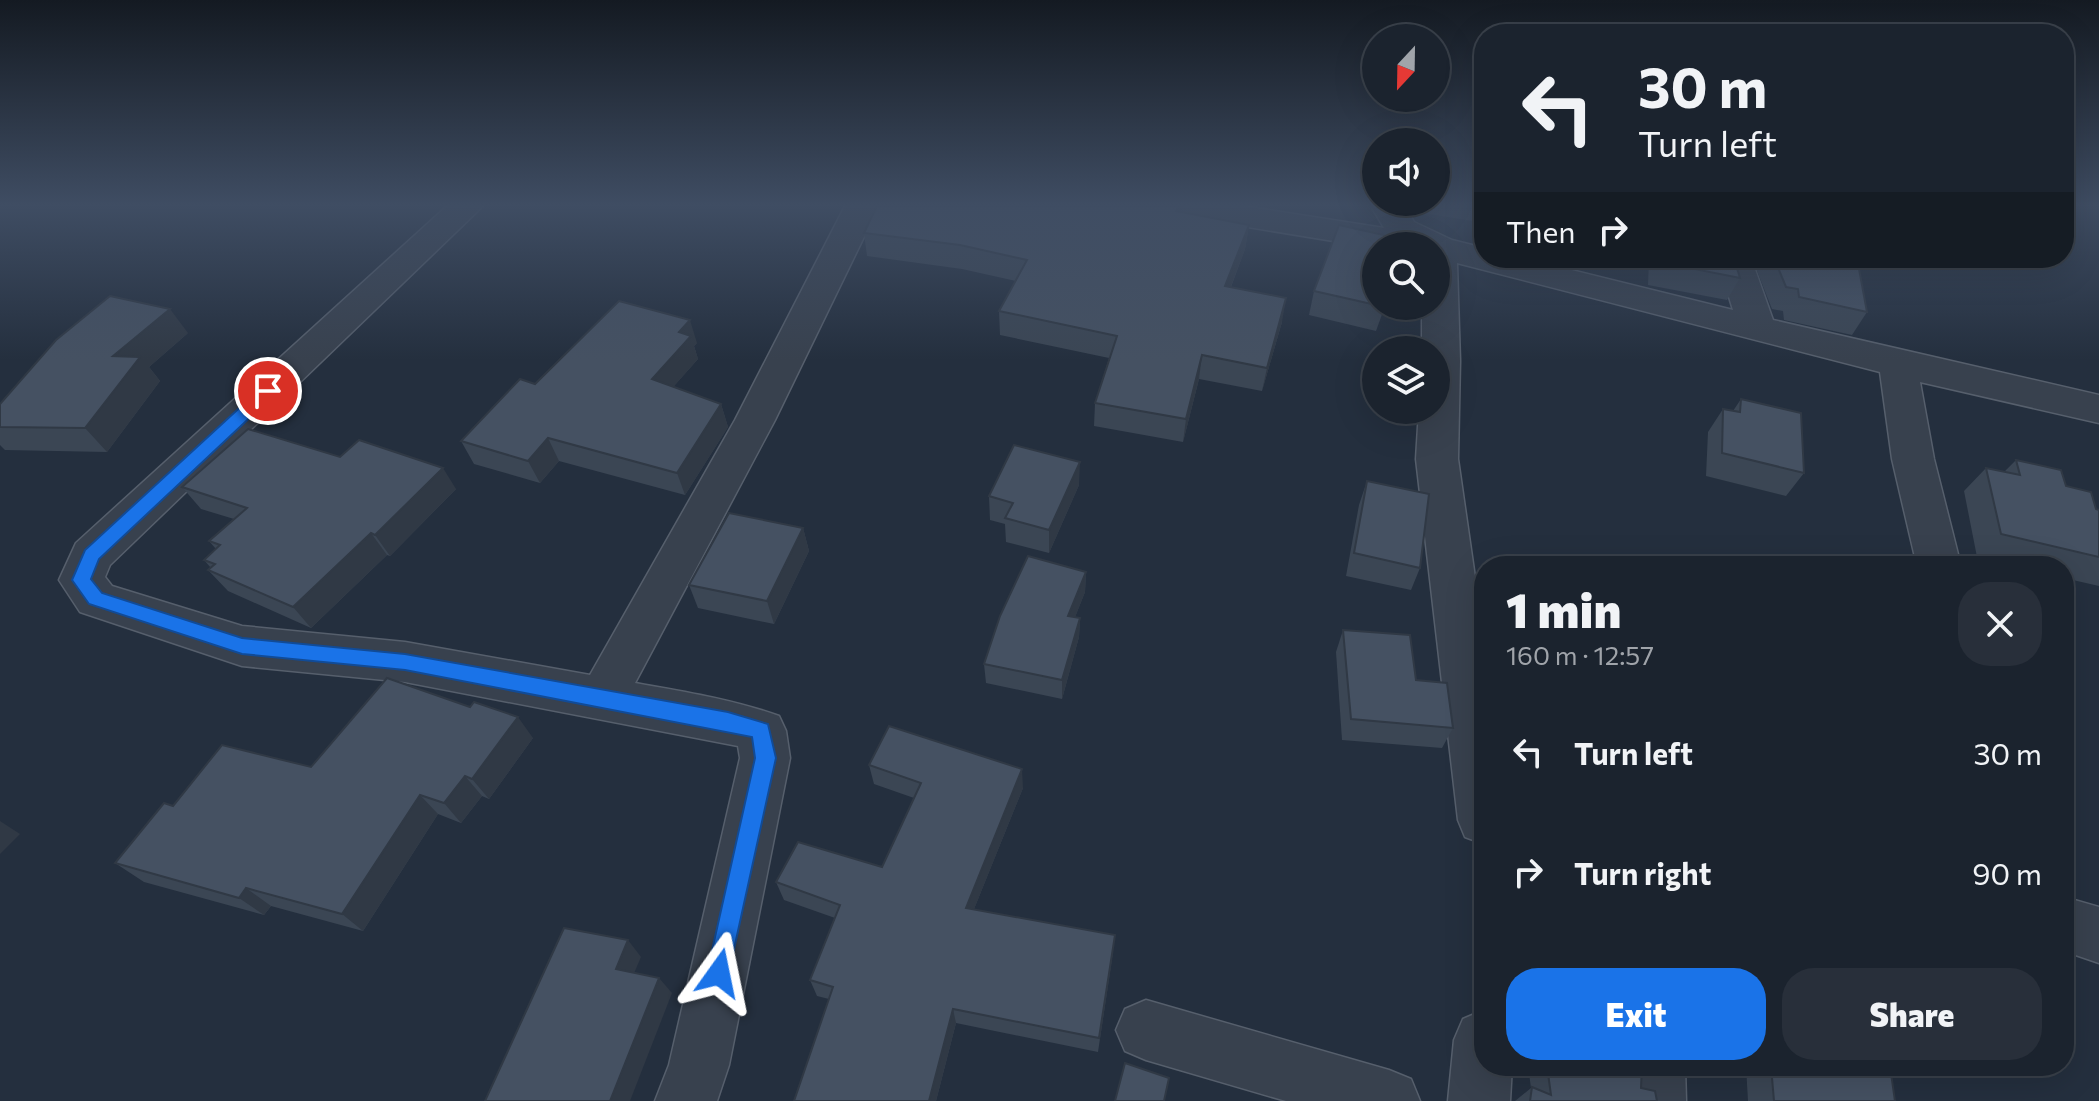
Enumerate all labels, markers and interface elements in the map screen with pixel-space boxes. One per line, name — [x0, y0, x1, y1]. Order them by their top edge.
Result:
north arrow — [1362, 24, 1450, 112]
map controls — [1362, 24, 1450, 424]
text: 30 m — [1638, 51, 1767, 120]
icon: left — [1506, 56, 1610, 160]
text: Turn left — [1638, 120, 1777, 164]
button: sound — [1362, 128, 1450, 216]
icon: right — [1591, 208, 1635, 252]
text: Then — [1506, 212, 1575, 249]
button: search — [1362, 232, 1450, 320]
button: layers — [1362, 336, 1450, 424]
pin — [234, 357, 302, 425]
icon: arrive — [246, 369, 290, 413]
text: 1 min — [1506, 579, 1621, 638]
button: close — [1958, 582, 2042, 666]
text: 160 m · 12:57 — [1506, 639, 1654, 670]
icon: left — [1506, 730, 1550, 774]
text: Turn left — [1574, 734, 1693, 771]
text: 30 m — [1973, 734, 2042, 771]
icon: right — [1506, 850, 1550, 894]
text: Turn right — [1574, 854, 1711, 891]
text: 90 m — [1972, 854, 2042, 891]
position arrow — [677, 931, 761, 1015]
button: Exit — [1506, 968, 1766, 1060]
button: Share — [1782, 968, 2042, 1060]

